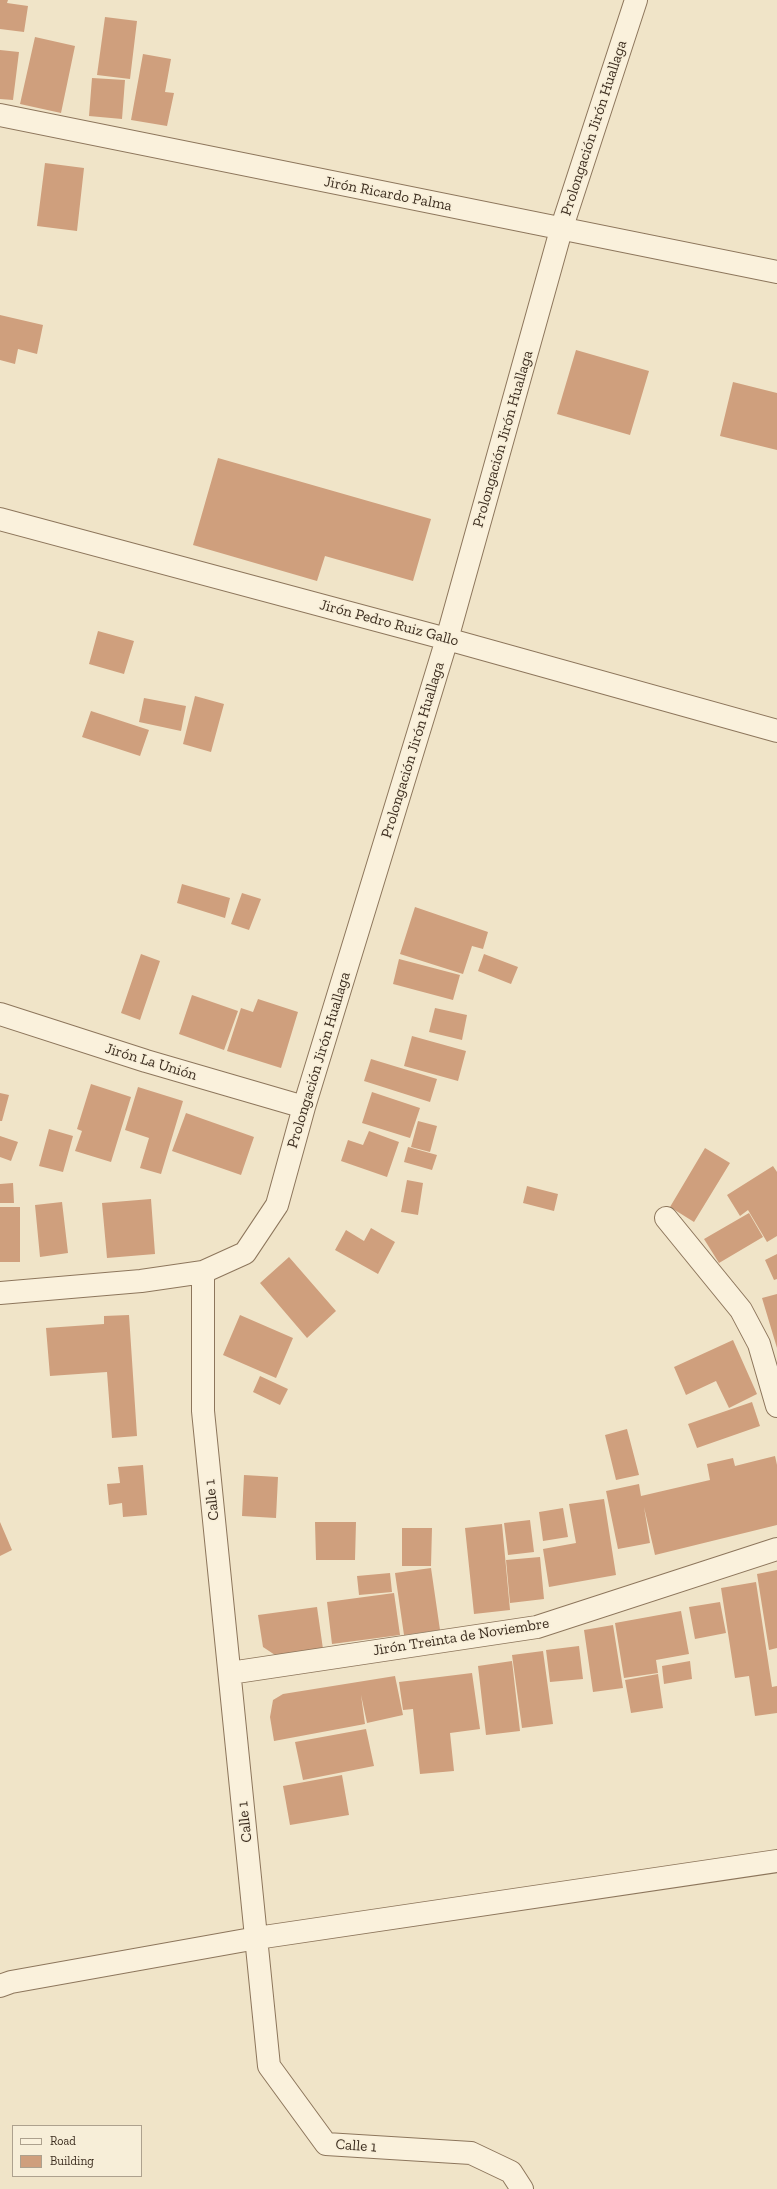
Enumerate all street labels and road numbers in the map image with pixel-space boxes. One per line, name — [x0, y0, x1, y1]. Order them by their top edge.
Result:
street label: Prolongación Jirón Huallaga — [557, 38, 631, 218]
street label: Jirón Ricardo Palma — [322, 173, 454, 215]
street label: Prolongación Jirón Huallaga — [469, 348, 537, 530]
street label: Jirón Pedro Ruiz Gallo — [317, 596, 461, 650]
street label: Prolongación Jirón Huallaga — [378, 660, 448, 840]
street label: Prolongación Jirón Huallaga — [284, 970, 354, 1150]
street label: Jirón La Unión — [103, 1039, 199, 1085]
street label: Calle 1 — [201, 1479, 223, 1521]
street label: Jirón Treinta de Noviembre — [372, 1614, 550, 1660]
street label: Calle 1 — [234, 1801, 256, 1843]
street label: Calle 1 — [335, 2136, 377, 2156]

